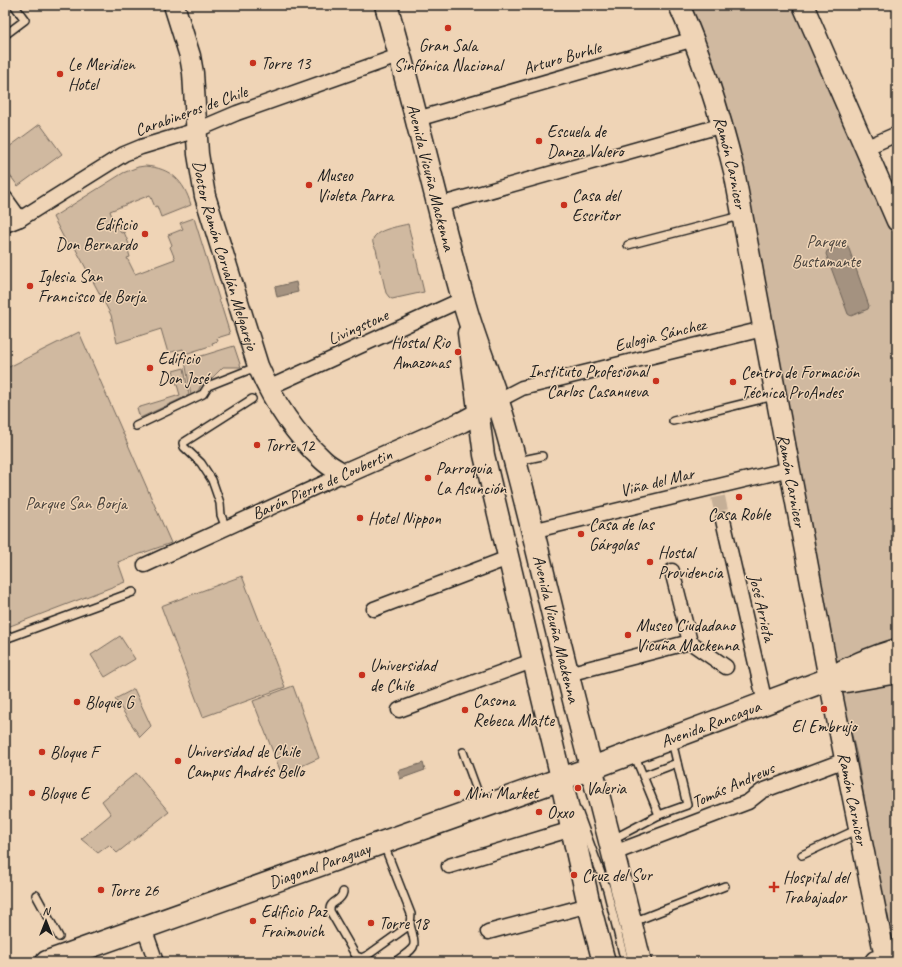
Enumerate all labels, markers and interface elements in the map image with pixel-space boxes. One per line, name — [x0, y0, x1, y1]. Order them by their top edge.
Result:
marker: Gran Sala Sinfónica Nacional — [443, 23, 453, 33]
place label: Gran Sala Sinfónica Nacional — [394, 35, 505, 76]
street label: Arturo Burhle — [521, 36, 605, 79]
place label: Torre 13 — [261, 53, 312, 74]
place label: Le Meridien Hotel — [68, 54, 136, 95]
marker: Torre 13 — [248, 58, 258, 68]
marker: Le Meridien Hotel — [55, 69, 65, 79]
street label: Carabineros de Chile — [132, 80, 251, 141]
street label: Avenida Vicuña Mackenna — [403, 101, 461, 254]
street label: Ramón Carnicer — [709, 114, 752, 212]
place label: Escuela de Danza Valero — [547, 121, 625, 162]
marker: Escuela de Danza Valero — [534, 136, 544, 146]
street label: Doctor Ramón Corvalán Melgarejo — [189, 159, 263, 354]
place label: Museo Violeta Parra — [317, 165, 395, 206]
marker: Museo Violeta Parra — [304, 180, 314, 190]
place label: Casa del Escritor — [572, 185, 622, 226]
marker: Casa del Escritor — [559, 200, 569, 210]
place label: Edificio Don Bernardo — [55, 214, 138, 255]
marker: Edificio Don Bernardo — [140, 229, 150, 239]
park label: Parque Bustamante — [792, 231, 862, 272]
place label: Iglesia San Francisco de Borja — [38, 266, 148, 307]
marker: Iglesia San Francisco de Borja — [25, 281, 35, 291]
street label: Livingstone — [325, 304, 393, 350]
street label: Eulogia Sánchez — [612, 313, 709, 356]
place label: Hostal Rio Amazonas — [391, 332, 452, 373]
marker: Hostal Rio Amazonas — [453, 347, 463, 357]
place label: Edificio Don José — [158, 348, 211, 389]
place label: Instituto Profesional Carlos Casanueva — [529, 361, 651, 402]
place label: Centro de Formación Técnica ProAndes — [741, 362, 860, 403]
marker: Edificio Don José — [145, 363, 155, 373]
marker: Instituto Profesional Carlos Casanueva — [651, 376, 661, 386]
marker: Centro de Formación Técnica ProAndes — [728, 377, 738, 387]
street label: Ramón Carnicer — [773, 432, 811, 530]
place label: Torre 12 — [265, 435, 316, 456]
marker: Torre 12 — [252, 440, 262, 450]
street label: Barón Pierre de Coubertin — [249, 444, 396, 524]
place label: Parroquia La Asunción — [436, 458, 507, 499]
street label: Viña del Mar — [618, 462, 698, 501]
marker: Parroquia La Asunción — [423, 473, 433, 483]
marker: Casa Roble — [734, 492, 744, 502]
park label: Parque San Borja — [25, 493, 129, 514]
place label: Casa Roble — [708, 504, 772, 525]
place label: Hotel Nippon — [368, 508, 441, 529]
marker: Hotel Nippon — [355, 513, 365, 523]
place label: Casa de las Gárgolas — [589, 514, 656, 555]
marker: Casa de las Gárgolas — [576, 529, 586, 539]
place label: Hostal Providencia — [658, 542, 724, 583]
street label: Avenida Vicuña Mackenna — [529, 553, 585, 706]
marker: Hostal Providencia — [645, 557, 655, 567]
street label: José Arrieta — [744, 571, 780, 646]
place label: Museo Ciudadano Vicuña Mackenna — [636, 615, 740, 656]
marker: Museo Ciudadano Vicuña Mackenna — [623, 630, 633, 640]
place label: Universidad de Chile — [370, 655, 438, 696]
marker: Universidad de Chile — [357, 670, 367, 680]
place label: Casona Rebeca Matte — [473, 690, 555, 731]
place label: Bloque G — [85, 692, 135, 713]
street label: Avenida Rancagua — [658, 695, 765, 752]
marker: Bloque G — [72, 697, 82, 707]
marker: El Embrujo — [819, 704, 829, 714]
marker: Casona Rebeca Matte — [460, 705, 470, 715]
place label: El Embrujo — [792, 716, 858, 737]
place label: Universidad de Chile Campus Andrés Bello — [186, 741, 306, 782]
place label: Bloque F — [50, 742, 102, 763]
marker: Bloque F — [37, 747, 47, 757]
street label: Ramón Carnicer — [834, 751, 873, 849]
marker: Universidad de Chile Campus Andrés Bello — [173, 756, 183, 766]
street label: Tomás Andrews — [688, 757, 780, 813]
place label: Valeria — [586, 778, 628, 799]
place label: Bloque E — [40, 783, 91, 804]
place label: Mini Market — [465, 783, 541, 804]
marker: Valeria — [573, 783, 583, 793]
marker: Bloque E — [27, 788, 37, 798]
marker: Mini Market — [452, 788, 462, 798]
place label: Oxxo — [547, 802, 575, 823]
marker: Oxxo — [534, 807, 544, 817]
street label: Diagonal Paraguay — [266, 837, 374, 893]
place label: Cruz del Sur — [582, 865, 654, 886]
place label: Hospital del Trabajador — [783, 867, 852, 908]
marker: Cruz del Sur — [569, 870, 579, 880]
place label: Torre 26 — [109, 880, 160, 901]
marker: Hospital del Trabajador — [768, 881, 780, 893]
marker: Torre 26 — [96, 885, 106, 895]
north arrow — [26, 901, 66, 941]
place label: Edificio Paz Fraimovich — [261, 901, 329, 942]
text: N — [43, 904, 52, 918]
place label: Torre 18 — [379, 913, 431, 934]
marker: Edificio Paz Fraimovich — [248, 916, 258, 926]
marker: Torre 18 — [366, 918, 376, 928]

